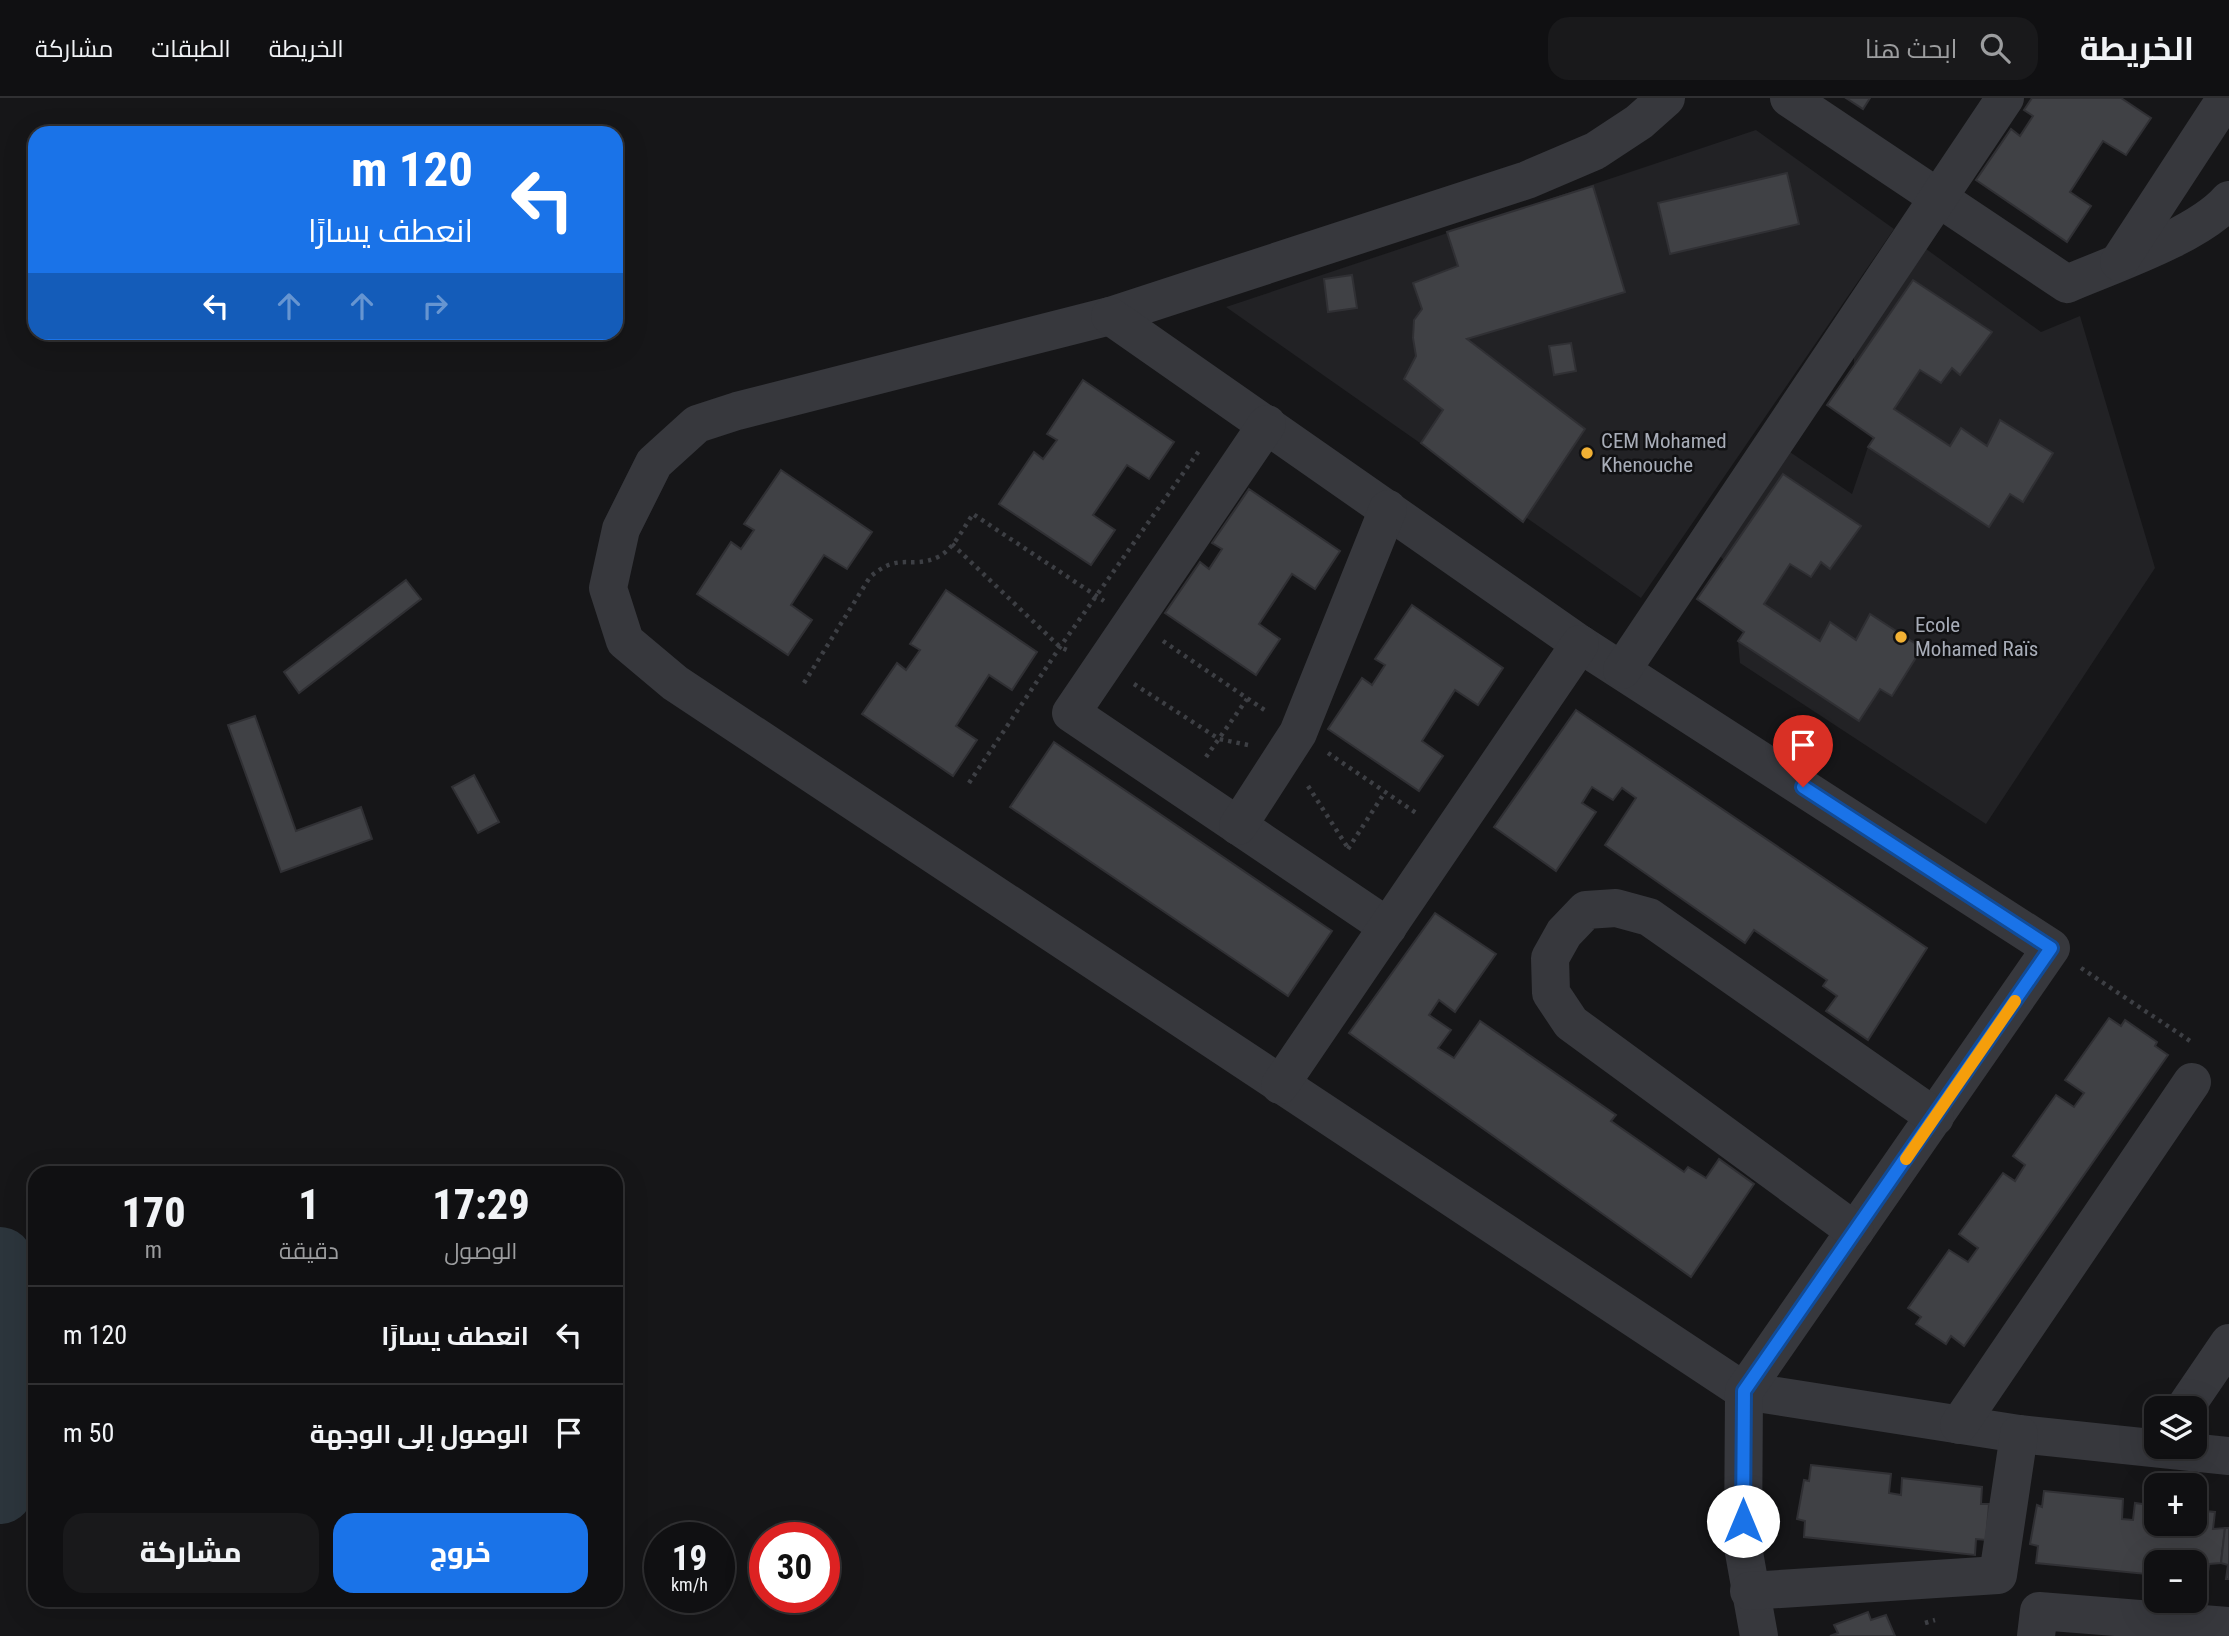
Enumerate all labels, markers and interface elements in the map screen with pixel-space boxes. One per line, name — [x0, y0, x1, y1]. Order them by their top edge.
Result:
search box — [1548, 17, 2038, 80]
icon: search — [1976, 29, 2014, 67]
text: الخريطة — [2080, 29, 2194, 68]
text: ابحث هنا — [1865, 34, 1958, 64]
text: مشاركة — [35, 35, 113, 63]
text: الطبقات — [151, 35, 231, 63]
text: الخريطة — [269, 35, 344, 63]
text: 120 m — [351, 141, 473, 198]
icon: left — [497, 154, 588, 245]
text: انعطف يسارًا — [308, 212, 473, 250]
icon: left — [197, 287, 235, 325]
icon: ahead — [270, 287, 308, 325]
icon: ahead — [343, 287, 381, 325]
icon: right — [416, 287, 454, 325]
place label: CEM Mohamed Khenouche — [1601, 429, 1727, 477]
marker: CEM Mohamed Khenouche — [1579, 445, 1595, 461]
place label: Ecole Mohamed Raïs — [1915, 613, 2038, 661]
marker: Ecole Mohamed Raïs — [1893, 629, 1909, 645]
pin — [1773, 715, 1833, 787]
icon: arrive — [1784, 726, 1822, 764]
text: 1 — [298, 1180, 320, 1229]
text: 17:29 — [432, 1180, 530, 1229]
text: 170 — [121, 1188, 186, 1237]
text: m — [145, 1237, 162, 1264]
text: دقيقة — [279, 1238, 339, 1265]
text: الوصول — [444, 1238, 518, 1265]
icon: left — [550, 1316, 588, 1354]
text: 120 m — [63, 1320, 127, 1350]
text: انعطف يسارًا — [381, 1321, 529, 1351]
map controls — [2144, 1396, 2207, 1613]
button: layers — [2144, 1396, 2207, 1459]
icon: arrive — [550, 1414, 588, 1452]
text: 50 m — [63, 1418, 114, 1448]
text: الوصول إلى الوجهة — [310, 1419, 529, 1449]
button: + — [2144, 1473, 2207, 1536]
position arrow — [1706, 1484, 1780, 1558]
button: مشاركة — [63, 1513, 319, 1593]
button: خروج — [333, 1513, 588, 1593]
speed limit sign: 30 — [749, 1522, 840, 1613]
text: 19 — [672, 1538, 707, 1579]
button: − — [2144, 1550, 2207, 1613]
text: km/h — [671, 1574, 708, 1595]

